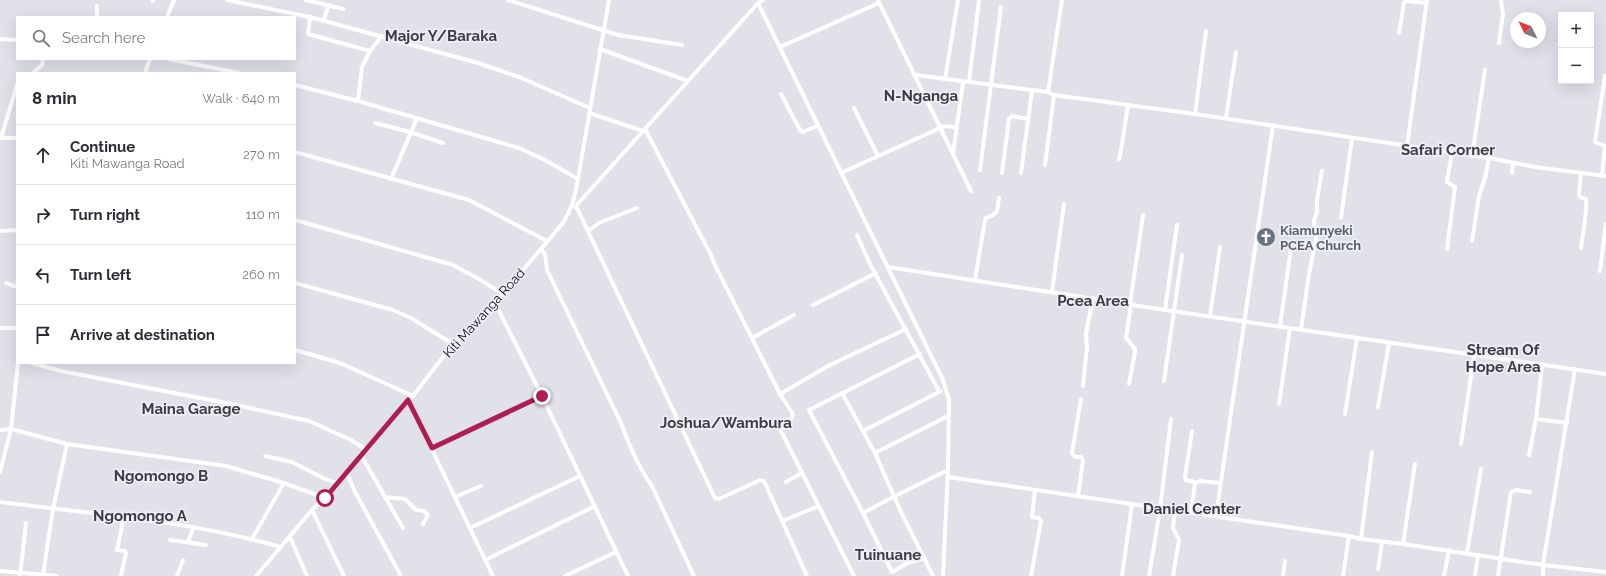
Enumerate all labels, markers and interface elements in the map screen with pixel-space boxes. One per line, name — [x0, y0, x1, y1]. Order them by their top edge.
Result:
north arrow — [1510, 12, 1546, 48]
map controls — [1558, 12, 1594, 84]
button: + — [1558, 12, 1594, 48]
search box — [16, 16, 296, 60]
icon: search — [30, 27, 52, 49]
district label: Major Y/Baraka — [385, 27, 498, 45]
text: Search here — [62, 29, 145, 47]
button: − — [1558, 48, 1594, 84]
district label: N-Nganga — [884, 87, 959, 105]
text: 8 min — [32, 88, 77, 108]
text: Walk · 640 m — [202, 91, 280, 106]
text: Continue — [70, 138, 135, 156]
district label: Safari Corner — [1401, 141, 1495, 159]
icon: ahead — [32, 144, 54, 166]
text: 270 m — [243, 147, 280, 162]
text: Kiti Mawanga Road — [70, 156, 185, 171]
icon: right — [32, 204, 54, 226]
text: Turn right — [70, 206, 140, 224]
text: 110 m — [246, 207, 280, 222]
place label: Kiamunyeki PCEA Church — [1280, 223, 1361, 253]
church icon: Kiamunyeki PCEA Church — [1255, 226, 1277, 248]
icon: left — [32, 264, 54, 286]
street label: Kiti Mawanga Road — [440, 265, 528, 361]
text: Turn left — [70, 266, 131, 284]
text: 260 m — [242, 267, 280, 282]
district label: Pcea Area — [1057, 292, 1129, 310]
icon: arrive — [32, 324, 54, 346]
text: Arrive at destination — [70, 326, 215, 344]
district label: Stream Of Hope Area — [1465, 341, 1541, 376]
route end — [533, 387, 551, 405]
district label: Maina Garage — [142, 400, 240, 418]
district label: Joshua/Wambura — [660, 414, 792, 432]
district label: Ngomongo B — [114, 467, 208, 485]
route start — [316, 489, 334, 507]
district label: Daniel Center — [1143, 500, 1241, 518]
district label: Ngomongo A — [93, 507, 188, 525]
district label: Tuinuane — [855, 546, 921, 564]

